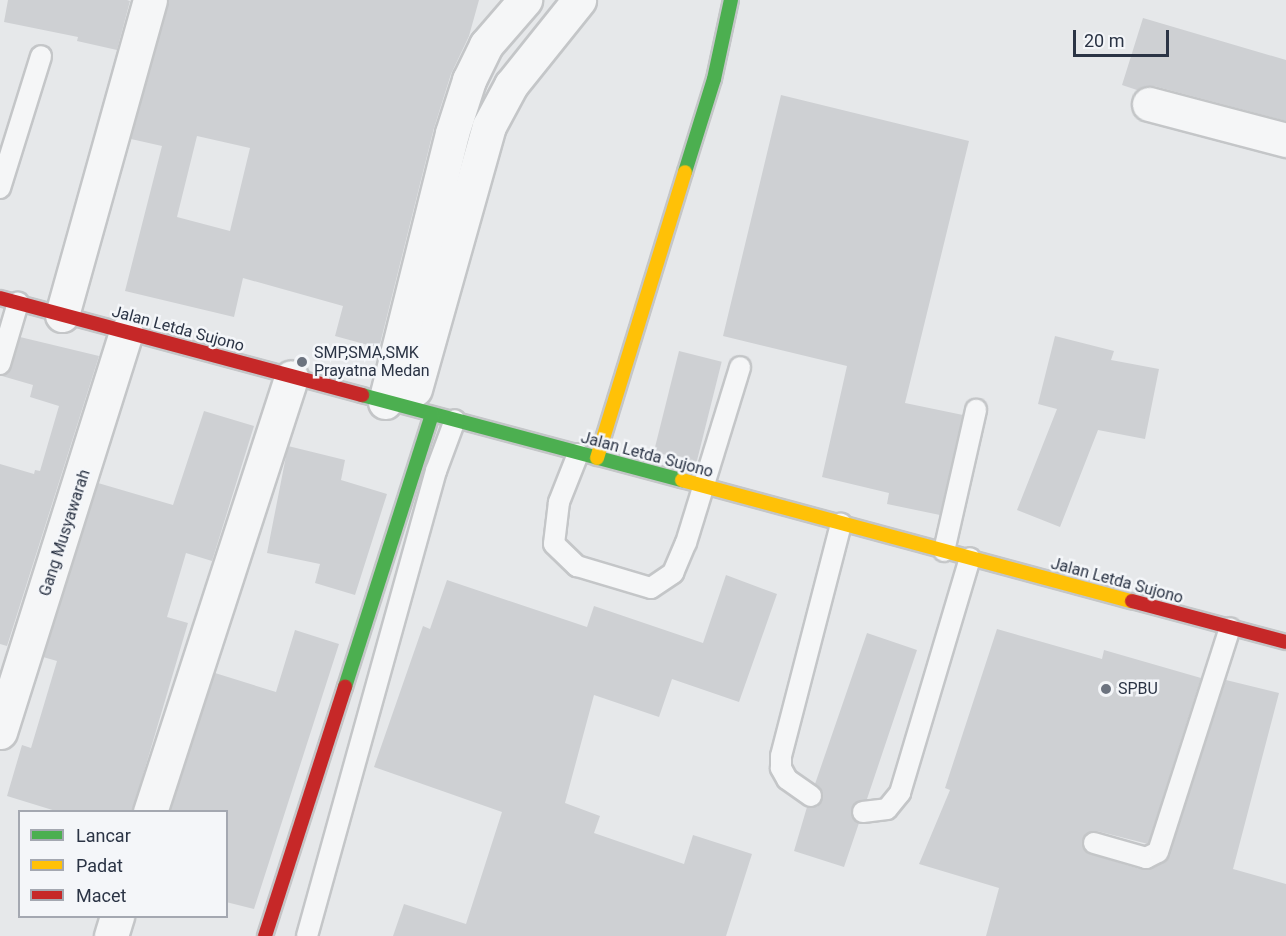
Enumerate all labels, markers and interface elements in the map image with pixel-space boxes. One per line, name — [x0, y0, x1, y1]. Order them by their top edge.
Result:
scale bar — [1076, 18, 1172, 56]
text: 20 m — [1084, 30, 1124, 51]
street label: Jalan Letda Sujono — [110, 302, 246, 356]
place label: SMP,SMA,SMK Prayatna Medan — [314, 343, 430, 381]
marker: SMP,SMA,SMK Prayatna Medan — [295, 355, 309, 369]
street label: Jalan Letda Sujono — [579, 428, 715, 482]
street label: Gang Musyawarah — [35, 467, 95, 599]
street label: Jalan Letda Sujono — [1049, 554, 1185, 608]
place label: SPBU — [1118, 679, 1158, 699]
marker: SPBU — [1099, 682, 1113, 696]
legend — [18, 810, 228, 918]
text: Lancar — [76, 825, 131, 846]
text: Padat — [76, 855, 123, 876]
text: Macet — [76, 885, 126, 906]

